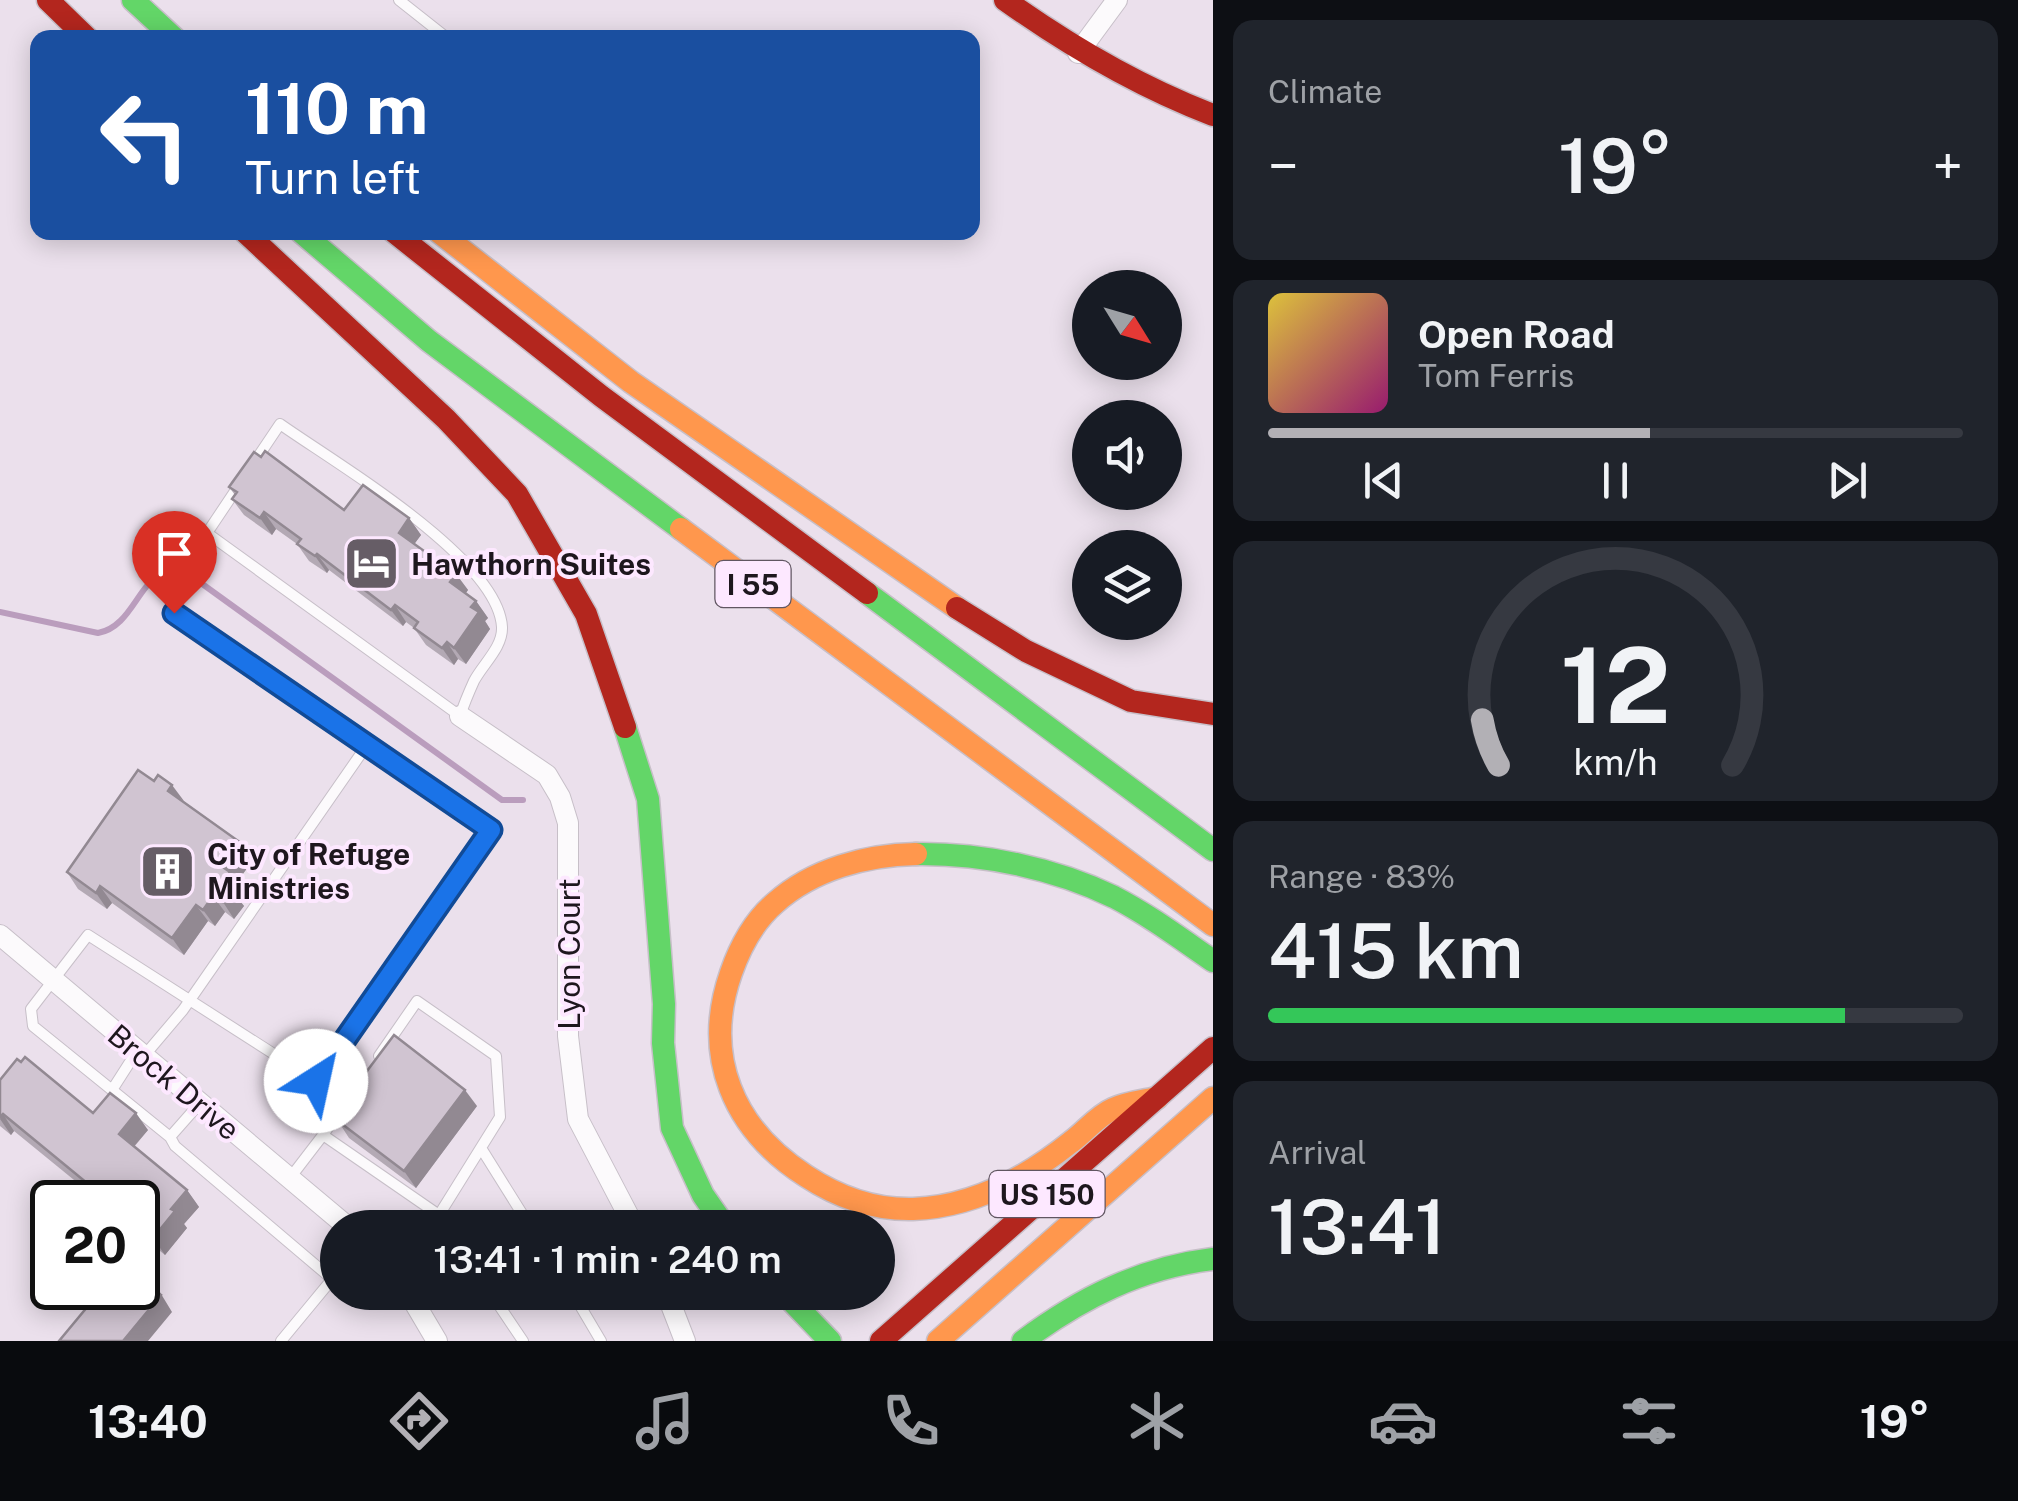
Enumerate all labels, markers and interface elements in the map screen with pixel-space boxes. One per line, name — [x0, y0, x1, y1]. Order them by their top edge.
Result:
text: 110 m — [245, 67, 429, 150]
icon: left — [80, 70, 210, 200]
text: Climate — [1268, 73, 1382, 110]
text: 19° — [1558, 122, 1673, 210]
text: − — [1268, 134, 1299, 198]
text: + — [1932, 134, 1963, 198]
text: Turn left — [245, 151, 421, 204]
north arrow — [1072, 270, 1182, 380]
map controls — [1072, 270, 1182, 640]
text: Open Road — [1418, 312, 1615, 357]
text: Tom Ferris — [1418, 357, 1574, 394]
button: sound — [1072, 400, 1182, 510]
icon: previous — [1356, 453, 1411, 508]
icon: pause — [1588, 453, 1643, 508]
icon: next — [1820, 453, 1875, 508]
pin — [132, 511, 217, 614]
icon: arrive — [147, 526, 202, 581]
button: layers — [1072, 530, 1182, 640]
hotel icon: Hawthorn Suites — [342, 534, 402, 594]
place label: Hawthorn Suites — [411, 546, 651, 582]
road number: I 55 — [716, 561, 790, 607]
text: 12 — [1560, 624, 1671, 746]
text: km/h — [1573, 741, 1658, 783]
place label: City of Refuge Ministries — [207, 836, 410, 906]
building icon: City of Refuge Ministries — [138, 841, 198, 901]
text: Range · 83% — [1268, 858, 1455, 895]
street label: Lyon Court — [551, 878, 587, 1030]
text: 415 km — [1268, 907, 1524, 995]
street label: Brock Drive — [101, 1017, 247, 1147]
position arrow — [264, 1029, 368, 1133]
text: Arrival — [1268, 1134, 1367, 1171]
road number: US 150 — [990, 1171, 1104, 1217]
speed limit sign: 20 — [30, 1180, 160, 1310]
text: 13:41 — [1268, 1183, 1446, 1271]
text: 13:41 · 1 min · 240 m — [433, 1237, 782, 1282]
icon: directions — [384, 1386, 454, 1456]
icon: music — [630, 1386, 700, 1456]
icon: phone — [876, 1386, 946, 1456]
icon: climate — [1122, 1386, 1192, 1456]
icon: car — [1368, 1386, 1438, 1456]
icon: filters — [1614, 1386, 1684, 1456]
text: 13:40 — [88, 1395, 208, 1448]
text: 19° — [1860, 1395, 1930, 1448]

